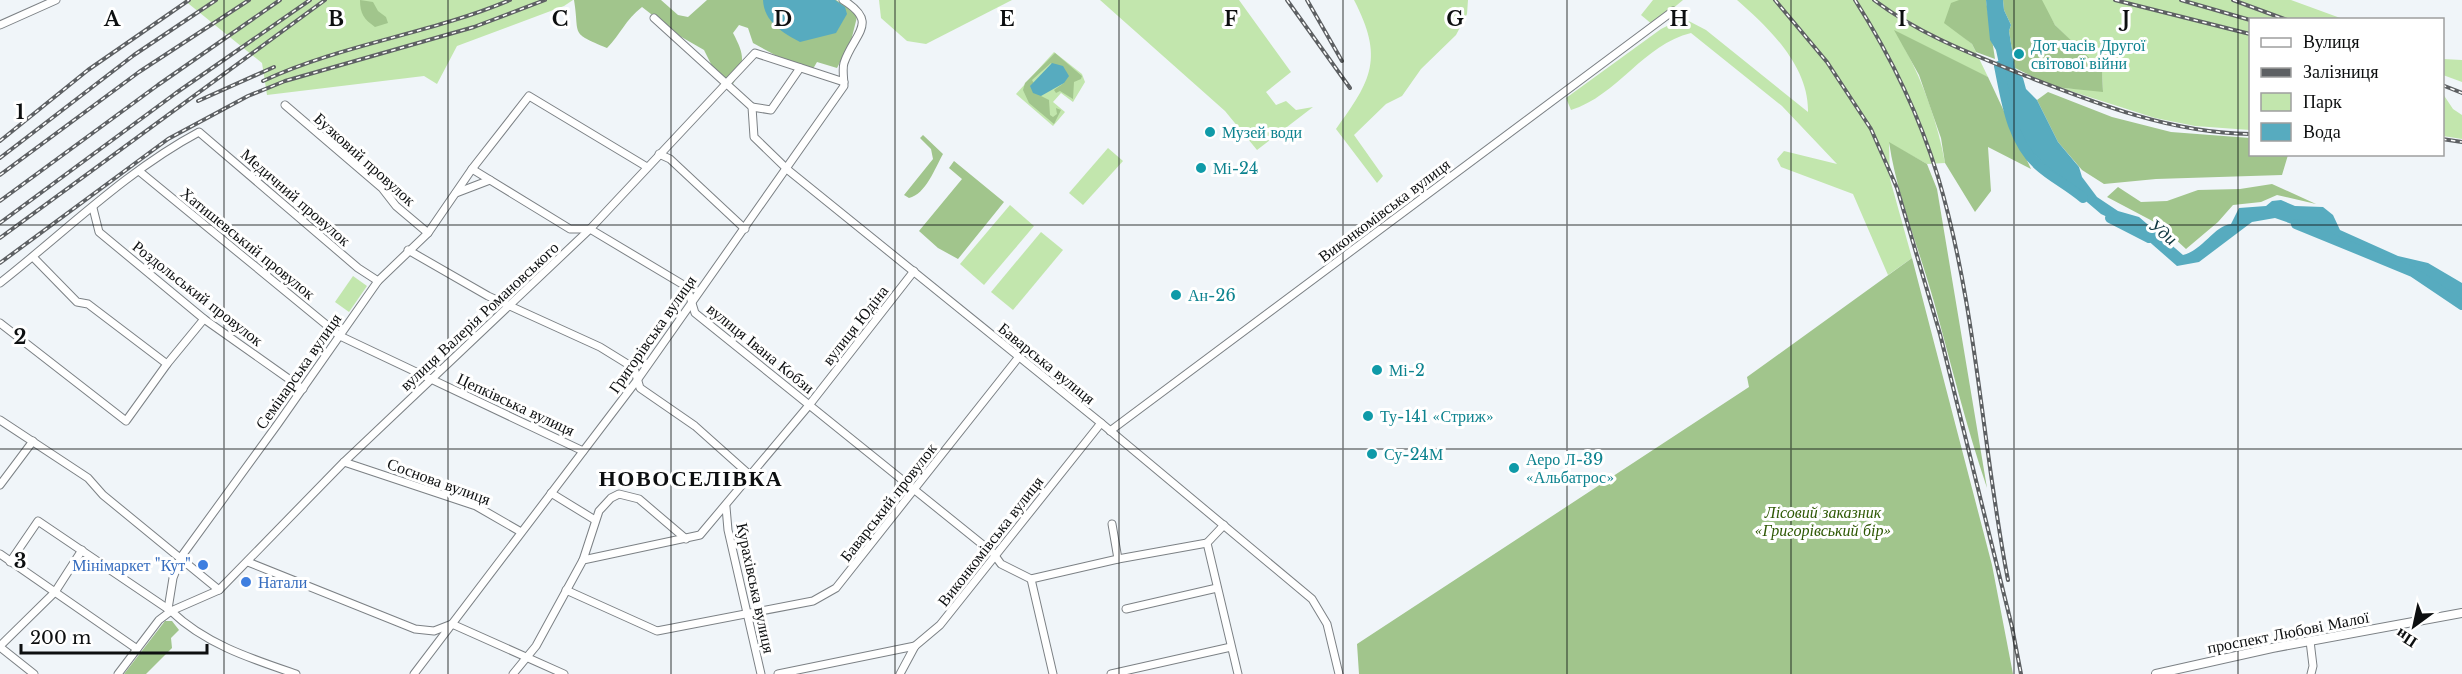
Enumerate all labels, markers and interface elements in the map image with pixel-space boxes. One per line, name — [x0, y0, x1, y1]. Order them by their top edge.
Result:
text: A — [103, 7, 121, 31]
text: B — [328, 7, 344, 31]
text: C — [552, 7, 568, 31]
text: D — [774, 7, 792, 31]
text: E — [999, 7, 1015, 31]
text: F — [1224, 7, 1238, 31]
text: G — [1446, 7, 1464, 31]
text: H — [1670, 7, 1689, 31]
text: I — [1898, 7, 1906, 31]
text: J — [2118, 7, 2130, 31]
legend — [2249, 18, 2444, 156]
text: Вулиця — [2303, 31, 2360, 53]
place label: Дот часів Другої світової війни — [2031, 35, 2146, 73]
marker: Дот часів Другої світової війни — [2012, 47, 2026, 61]
text: Залізниця — [2303, 61, 2378, 83]
text: Парк — [2303, 91, 2342, 113]
text: 1 — [16, 100, 25, 124]
street label: Бузковий провулок — [310, 108, 420, 210]
text: Вода — [2303, 121, 2341, 143]
place label: Музей води — [1222, 122, 1303, 142]
marker: Музей води — [1203, 125, 1217, 139]
street label: Медичний провулок — [237, 144, 355, 250]
street label: Виконкомівська вулиця — [1314, 154, 1454, 266]
place label: Мі-24 — [1213, 158, 1258, 178]
marker: Мі-24 — [1194, 161, 1208, 175]
street label: Хатишевський провулок — [177, 183, 319, 304]
water label: Уди — [2144, 214, 2182, 250]
street label: Роздольський провулок — [129, 236, 267, 350]
street label: вулиця Валерія Романовського — [396, 237, 562, 395]
street label: Григорівська вулиця — [604, 271, 700, 397]
street label: вулиця Юдіна — [818, 281, 892, 369]
place label: Ан-26 — [1188, 285, 1236, 305]
marker: Ан-26 — [1169, 288, 1183, 302]
street label: вулиця Івана Кобзи — [703, 299, 819, 398]
street label: Семінарська вулиця — [251, 309, 346, 433]
street label: Баварська вулиця — [994, 318, 1100, 409]
text: 2 — [13, 325, 27, 349]
place label: Мі-2 — [1389, 360, 1425, 380]
marker: Мі-2 — [1370, 363, 1384, 377]
street label: Цепківська вулиця — [454, 368, 578, 440]
place label: Ту-141 «Стриж» — [1380, 406, 1494, 426]
marker: Ту-141 «Стриж» — [1361, 409, 1375, 423]
street label: Баварський провулок — [835, 438, 941, 565]
place label: Су-24М — [1384, 444, 1443, 464]
marker: Су-24М — [1365, 447, 1379, 461]
place label: Аеро Л-39 «Альбатрос» — [1526, 449, 1614, 487]
street label: Соснова вулиця — [385, 453, 494, 509]
marker: Аеро Л-39 «Альбатрос» — [1507, 461, 1521, 475]
district label: НОВОСЕЛІВКА — [599, 465, 783, 492]
street label: Виконкомівська вулиця — [933, 471, 1047, 610]
park label: Лісовий заказник «Григорівський бір» — [1755, 502, 1891, 540]
street label: Курахівська вулиця — [732, 521, 780, 656]
text: 3 — [14, 549, 26, 573]
place label: Мінімаркет "Кут" — [72, 555, 191, 575]
marker: Мінімаркет "Кут" — [196, 558, 210, 572]
place label: Натали — [258, 572, 308, 592]
marker: Натали — [239, 575, 253, 589]
north arrow — [2384, 596, 2444, 656]
street label: проспект Любові Малої — [2205, 606, 2371, 657]
scale bar — [21, 617, 207, 655]
text: Пн — [2391, 624, 2420, 653]
text: 200 m — [30, 627, 91, 649]

